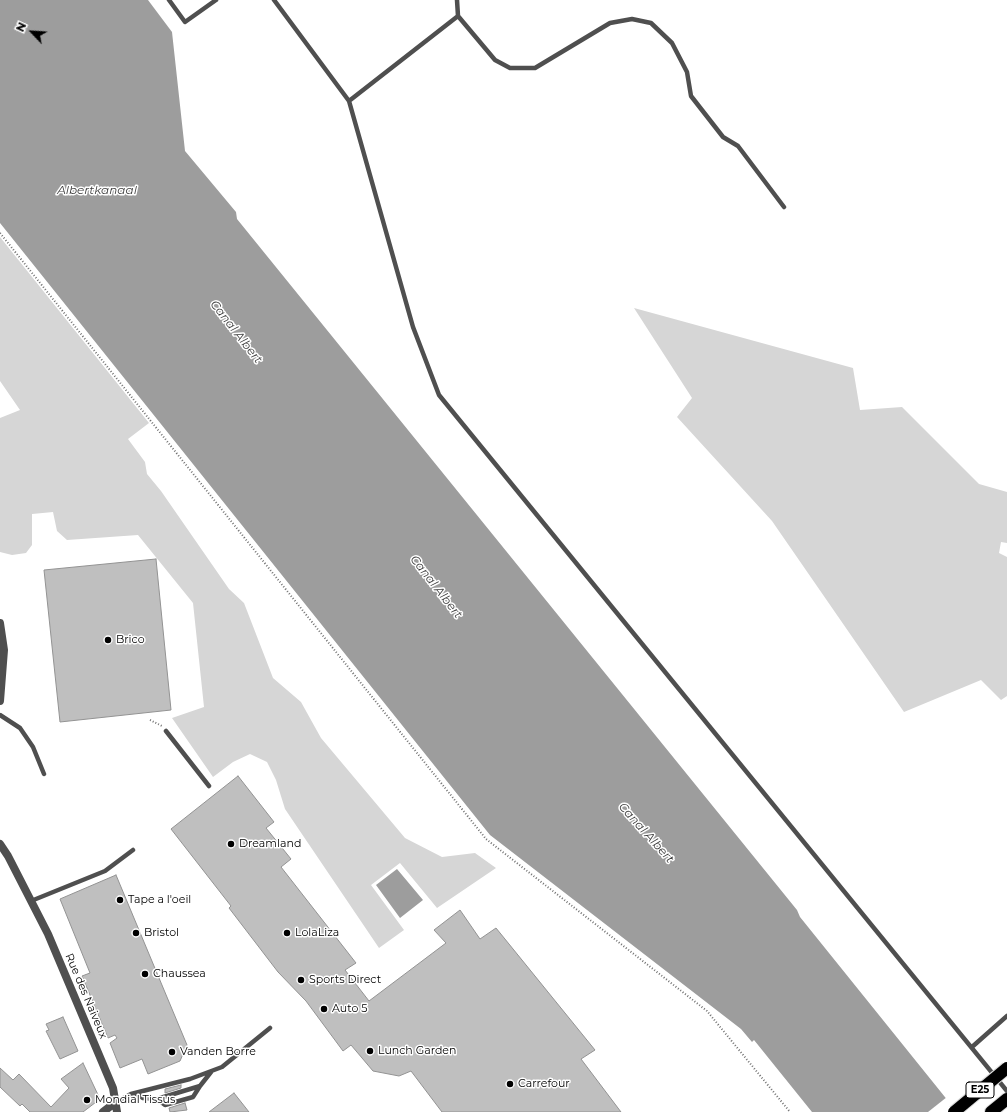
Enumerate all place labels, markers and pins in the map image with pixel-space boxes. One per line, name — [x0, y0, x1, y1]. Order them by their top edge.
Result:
place label: Brico — [116, 633, 145, 647]
marker: Brico — [103, 635, 113, 645]
place label: Dreamland — [239, 837, 301, 851]
marker: Dreamland — [226, 839, 236, 849]
place label: Tape a l'oeil — [128, 893, 191, 907]
marker: Tape a l'oeil — [115, 895, 125, 905]
place label: Bristol — [144, 926, 179, 940]
place label: LolaLiza — [295, 926, 339, 940]
marker: Bristol — [131, 928, 141, 938]
marker: LolaLiza — [282, 928, 292, 938]
place label: Chaussea — [153, 967, 206, 981]
marker: Chaussea — [140, 969, 150, 979]
place label: Sports Direct — [309, 973, 381, 987]
marker: Sports Direct — [296, 975, 306, 985]
place label: Auto 5 — [332, 1002, 367, 1016]
marker: Auto 5 — [319, 1004, 329, 1014]
place label: Lunch Garden — [378, 1044, 456, 1058]
place label: Vanden Borre — [180, 1045, 256, 1059]
marker: Lunch Garden — [365, 1046, 375, 1056]
marker: Vanden Borre — [167, 1047, 177, 1057]
place label: Carrefour — [518, 1077, 570, 1091]
marker: Carrefour — [505, 1079, 515, 1089]
place label: Mondial Tissus — [95, 1093, 175, 1107]
marker: Mondial Tissus — [82, 1095, 92, 1105]

